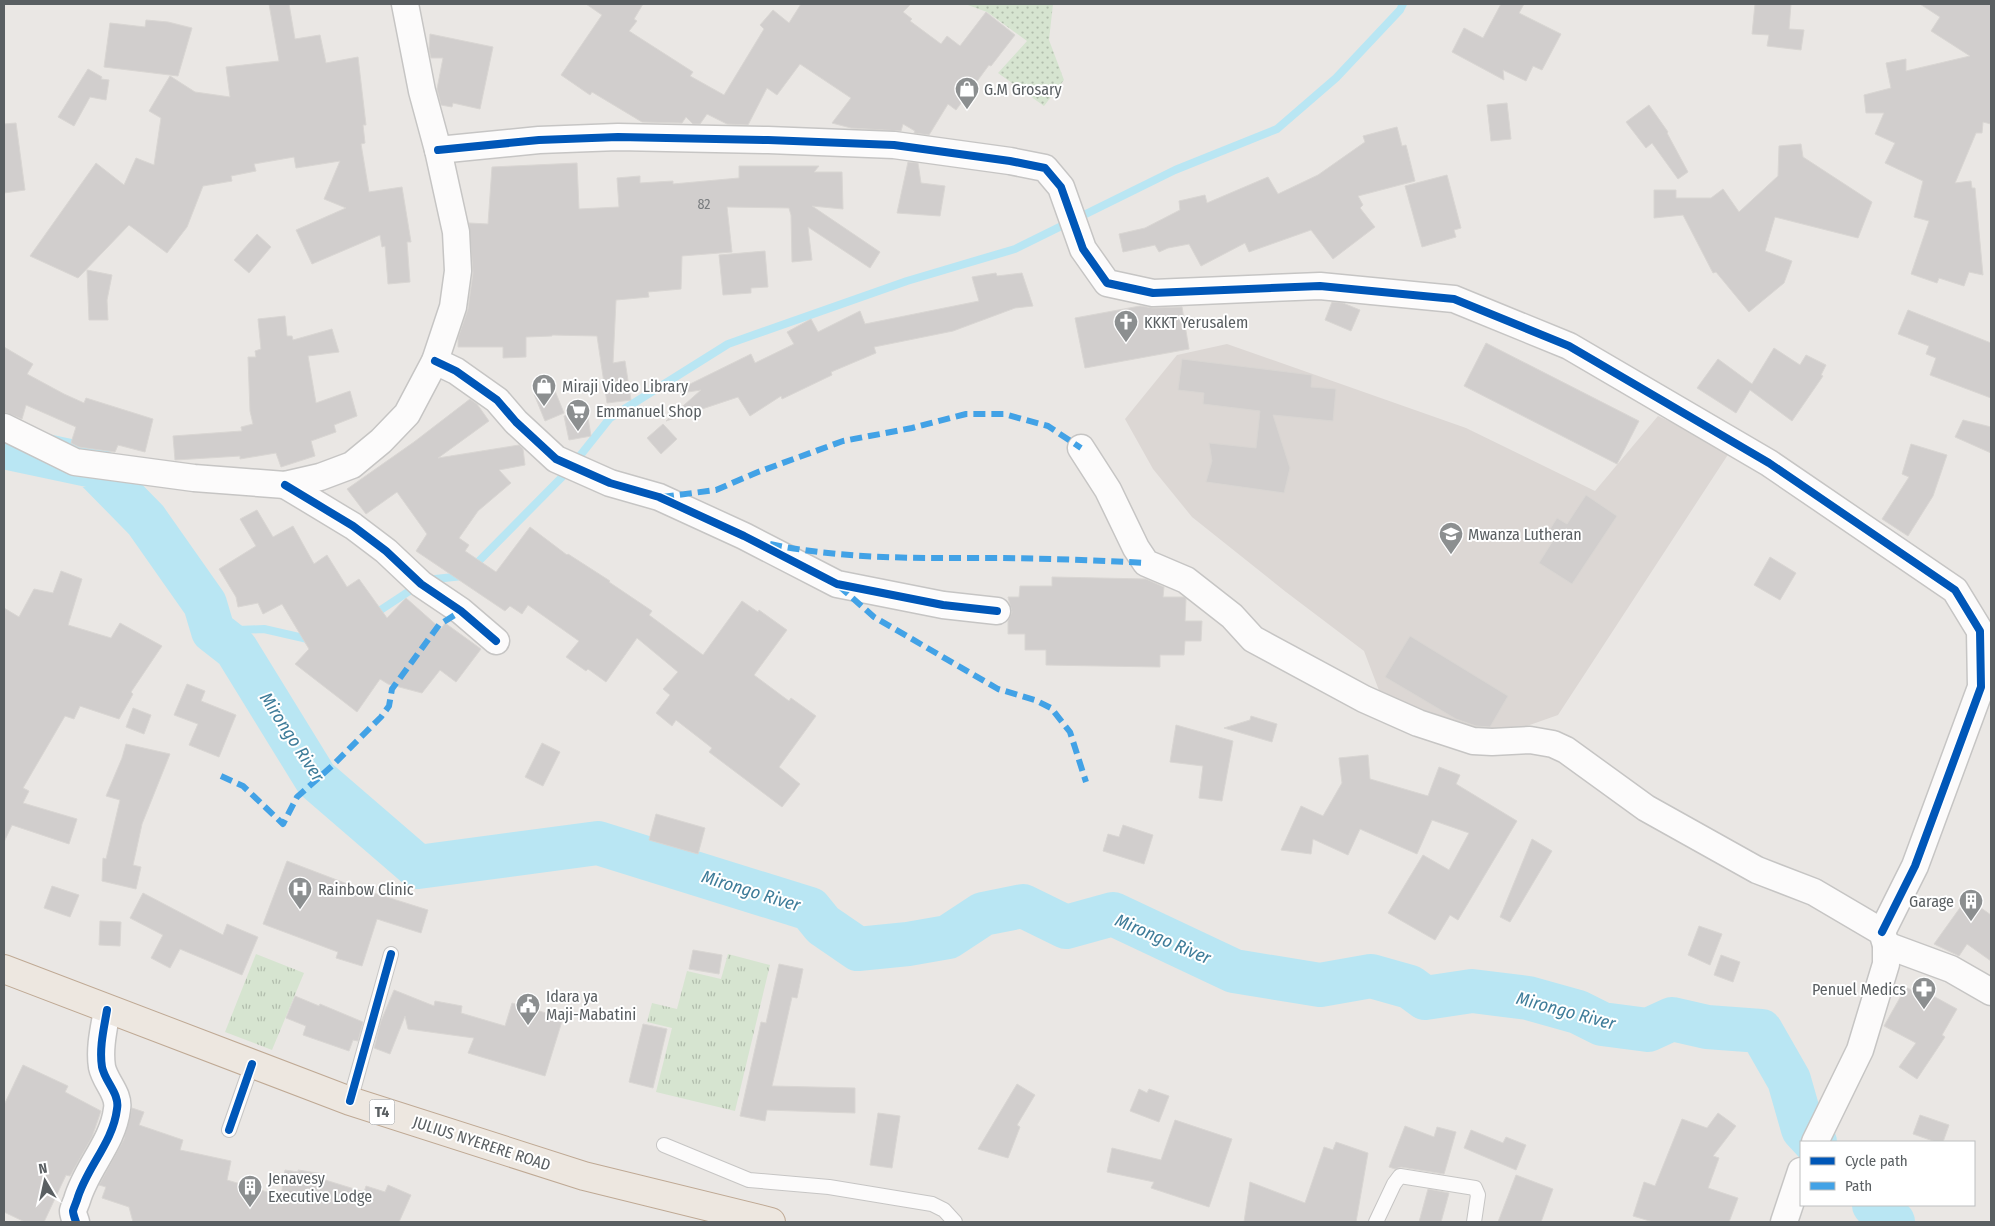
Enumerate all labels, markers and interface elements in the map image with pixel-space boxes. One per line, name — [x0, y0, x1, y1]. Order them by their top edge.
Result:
shop icon: G.M Grosary — [954, 76, 980, 110]
place label: G.M Grosary — [984, 80, 1063, 99]
house number: 82 — [697, 196, 711, 213]
church icon: KKKT Yerusalem — [1113, 309, 1139, 343]
place label: KKKT Yerusalem — [1144, 313, 1248, 332]
shop icon: Miraji Video Library — [531, 373, 557, 407]
place label: Miraji Video Library — [562, 377, 689, 396]
supermarket icon: Emmanuel Shop — [565, 398, 591, 432]
place label: Emmanuel Shop — [596, 402, 702, 421]
school or university icon: Mwanza Lutheran — [1438, 521, 1464, 555]
place label: Mwanza Lutheran — [1468, 525, 1582, 544]
water label: Mirongo River — [255, 688, 329, 786]
water label: Mirongo River — [699, 866, 804, 917]
hospital icon: Rainbow Clinic — [287, 876, 313, 910]
place label: Rainbow Clinic — [318, 880, 414, 899]
building icon: Garage — [1958, 888, 1984, 922]
place label: Garage — [1909, 892, 1954, 911]
water label: Mirongo River — [1112, 909, 1215, 969]
pharmacy icon: Penuel Medics — [1911, 976, 1937, 1010]
place label: Penuel Medics — [1812, 980, 1906, 999]
place label: Idara ya Maji-Mabatini — [546, 987, 636, 1024]
water label: Mirongo River — [1514, 987, 1619, 1035]
public building icon: Idara ya Maji-Mabatini — [515, 992, 541, 1026]
road number: T4 — [370, 1100, 394, 1124]
street label: JULIUS NYERERE ROAD — [411, 1112, 553, 1175]
legend — [1800, 1141, 1975, 1206]
text: Cycle path — [1845, 1152, 1908, 1170]
north arrow — [20, 1156, 70, 1206]
text: N — [38, 1160, 49, 1178]
place label: Jenavesy Executive Lodge — [268, 1169, 372, 1206]
building icon: Jenavesy Executive Lodge — [237, 1174, 263, 1208]
text: Path — [1845, 1177, 1872, 1195]

